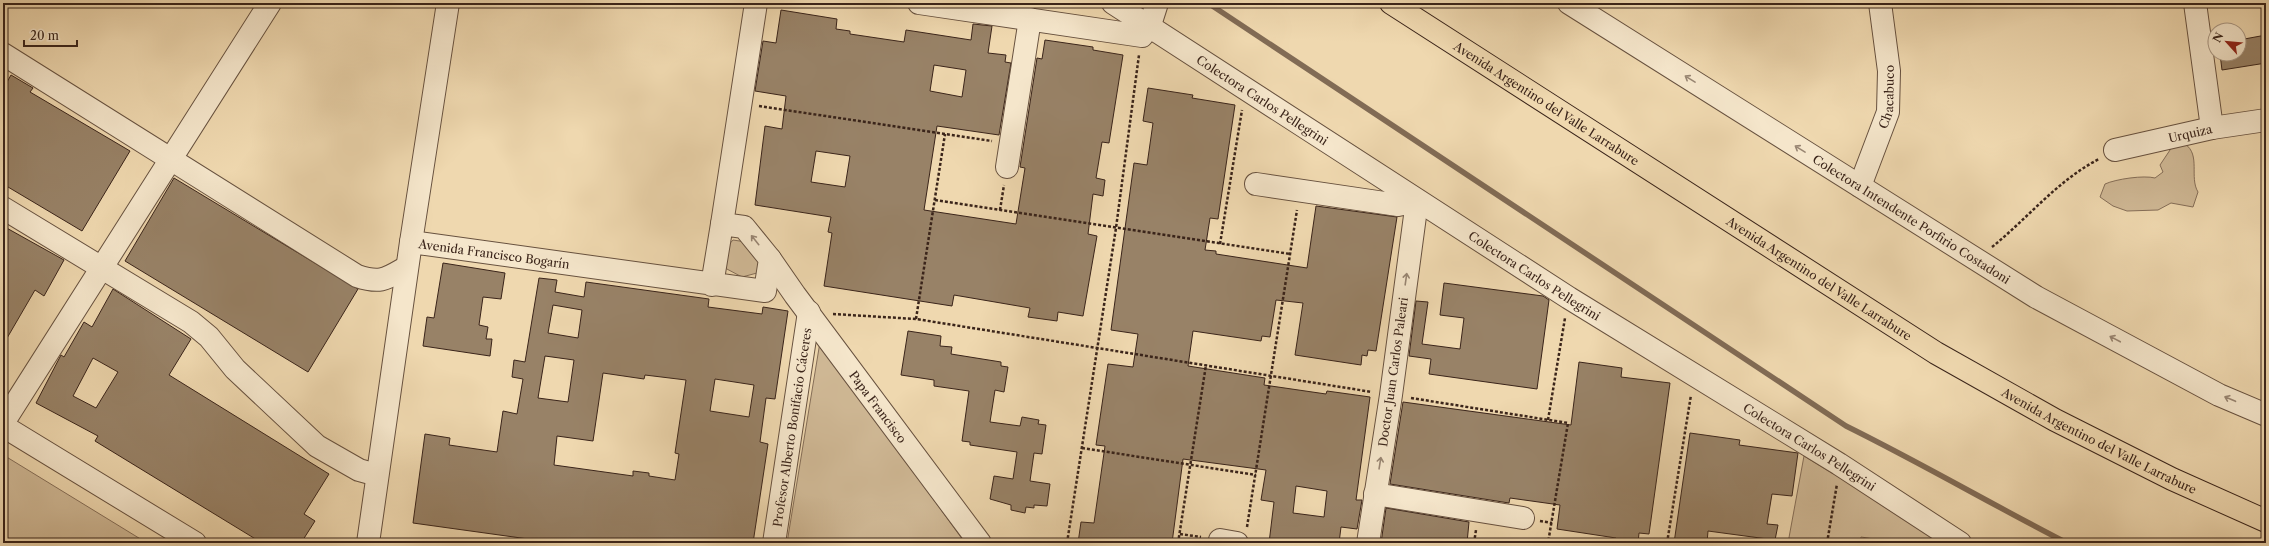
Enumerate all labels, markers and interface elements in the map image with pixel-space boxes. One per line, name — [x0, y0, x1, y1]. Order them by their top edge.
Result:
scale bar — [24, 22, 77, 48]
north arrow — [2207, 22, 2247, 62]
text: 20 m — [30, 28, 59, 43]
text: N — [2210, 30, 2227, 45]
street label: Avenida Argentino del Valle Larrabure — [1450, 37, 1642, 168]
street label: Colectora Carlos Pellegrini — [1194, 52, 1331, 148]
street label: Chacabuco — [1875, 64, 1897, 131]
one-way arrow — [1684, 75, 1696, 83]
street label: Urquiza — [2167, 121, 2214, 145]
one-way arrow — [1794, 144, 1806, 152]
street label: Colectora Intendente Porfirio Costadoni — [1810, 151, 2014, 287]
street label: Avenida Argentino del Valle Larrabure — [1723, 213, 1915, 343]
street label: Colectora Carlos Pellegrini — [1466, 228, 1604, 323]
one-way arrow — [751, 235, 759, 246]
street label: Avenida Francisco Bogarín — [417, 236, 571, 271]
one-way arrow — [1403, 273, 1410, 286]
street label: Doctor Juan Carlos Paleari — [1375, 296, 1411, 448]
street label: Profesor Alberto Bonifacio Cáceres — [769, 327, 814, 528]
one-way arrow — [2109, 335, 2121, 342]
street label: Papa Francisco — [846, 367, 910, 446]
street label: Avenida Argentino del Valle Larrabure — [1998, 384, 2199, 497]
one-way arrow — [2225, 395, 2237, 402]
street label: Colectora Carlos Pellegrini — [1741, 400, 1879, 494]
one-way arrow — [1376, 457, 1384, 470]

